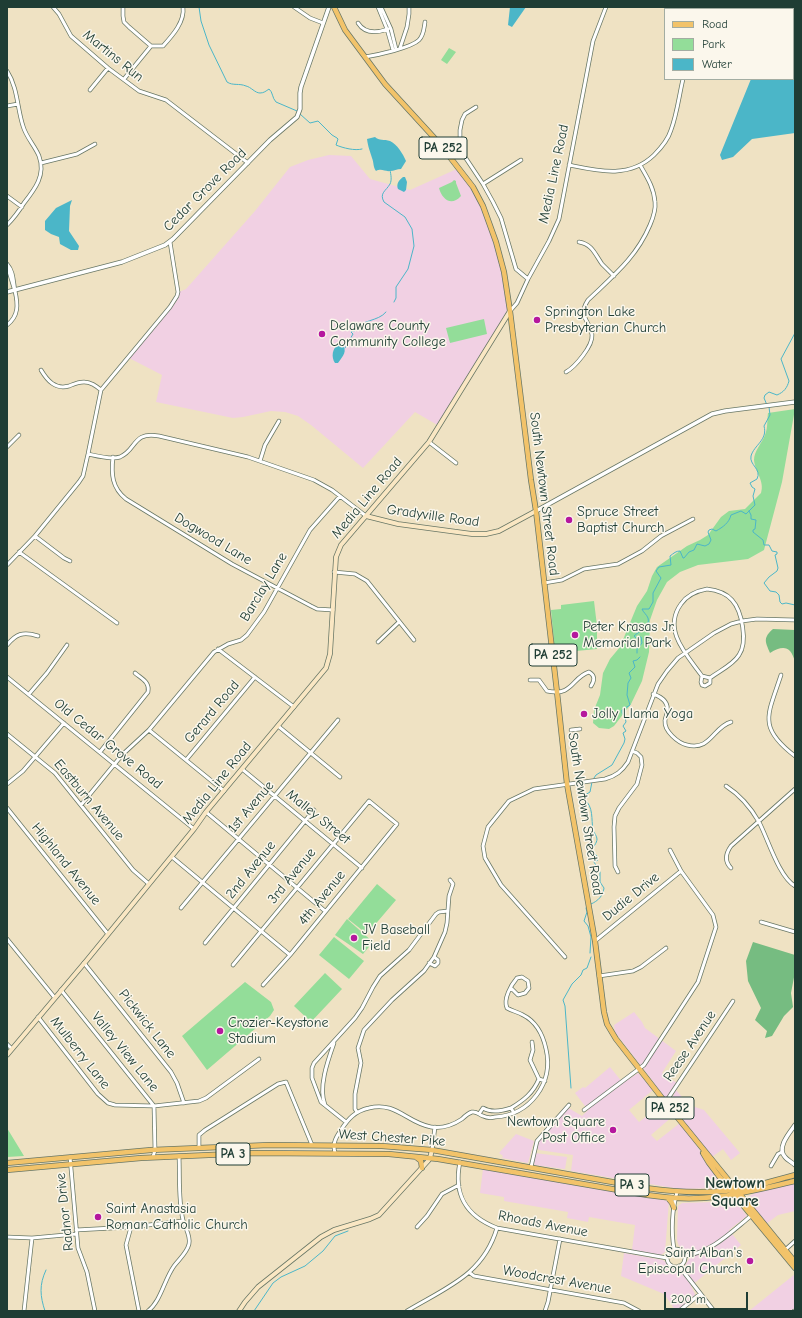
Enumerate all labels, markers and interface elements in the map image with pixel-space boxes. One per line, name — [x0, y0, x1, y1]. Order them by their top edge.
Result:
legend — [664, 8, 794, 80]
text: Road — [702, 17, 728, 31]
street label: Martins Run — [79, 26, 147, 86]
text: Park — [702, 37, 725, 51]
text: Water — [702, 57, 732, 71]
street label: Media Line Road — [535, 123, 573, 225]
road number: PA 252 — [419, 137, 467, 159]
street label: Cedar Grove Road — [160, 145, 250, 235]
place label: Springton Lake Presbyterian Church — [545, 304, 666, 336]
marker: Springton Lake Presbyterian Church — [532, 315, 542, 325]
place label: Delaware County Community College — [330, 318, 446, 350]
marker: Delaware County Community College — [317, 329, 327, 339]
street label: South Newtown Street Road — [526, 411, 562, 577]
street label: Media Line Road — [328, 454, 406, 542]
street label: Gradyville Road — [386, 501, 480, 531]
place label: Spruce Street Baptist Church — [577, 504, 665, 536]
street label: Dogwood Lane — [171, 509, 255, 569]
marker: Spruce Street Baptist Church — [564, 515, 574, 525]
street label: Barclay Lane — [237, 549, 291, 625]
place label: Peter Krasas Jr. Memorial Park — [583, 619, 675, 652]
marker: Peter Krasas Jr. Memorial Park — [570, 630, 580, 640]
road number: PA 252 — [529, 644, 577, 666]
street label: Gerard Road — [181, 677, 243, 747]
street label: Old Cedar Grove Road — [50, 695, 166, 793]
place label: Jolly Llama Yoga — [592, 706, 693, 722]
marker: Jolly Llama Yoga — [579, 709, 589, 719]
street label: South Newtown Street Road — [564, 731, 606, 897]
street label: Media Line Road — [179, 738, 255, 828]
street label: Eastburn Avenue — [50, 756, 128, 844]
street label: 1st Avenue — [224, 778, 278, 836]
street label: Malley Street — [282, 786, 354, 848]
street label: Highland Avenue — [28, 819, 104, 909]
street label: 2nd Avenue — [223, 838, 279, 902]
street label: 3rd Avenue — [264, 845, 320, 907]
street label: 4th Avenue — [295, 867, 349, 929]
street label: Dudie Drive — [599, 869, 663, 925]
place label: JV Baseball Field — [362, 922, 430, 954]
marker: JV Baseball Field — [349, 933, 359, 943]
street label: Pickwick Lane — [115, 986, 179, 1062]
street label: Reese Avenue — [660, 1007, 720, 1085]
street label: Valley View Lane — [88, 1009, 162, 1095]
street label: Mulberry Lane — [47, 1013, 113, 1093]
place label: Crozier-Keystone Stadium — [228, 1015, 329, 1048]
marker: Crozier-Keystone Stadium — [215, 1026, 225, 1036]
road number: PA 252 — [646, 1097, 694, 1119]
place label: Newtown Square Post Office — [507, 1114, 605, 1146]
marker: Newtown Square Post Office — [608, 1125, 618, 1135]
street label: West Chester Pike — [338, 1126, 446, 1150]
road number: PA 3 — [216, 1143, 250, 1165]
street label: Radnor Drive — [53, 1172, 77, 1252]
district label: Newtown Square — [705, 1173, 765, 1211]
road number: PA 3 — [615, 1174, 649, 1196]
place label: Saint Anastasia Roman Catholic Church — [106, 1201, 248, 1234]
street label: Rhoads Avenue — [497, 1207, 589, 1241]
marker: Saint Anastasia Roman Catholic Church — [93, 1212, 103, 1222]
place label: Saint Alban's Episcopal Church — [638, 1245, 742, 1278]
marker: Saint Alban's Episcopal Church — [745, 1256, 755, 1266]
street label: Woodcrest Avenue — [501, 1262, 613, 1298]
scale bar — [666, 1284, 750, 1310]
text: 200 m — [671, 1292, 706, 1306]

